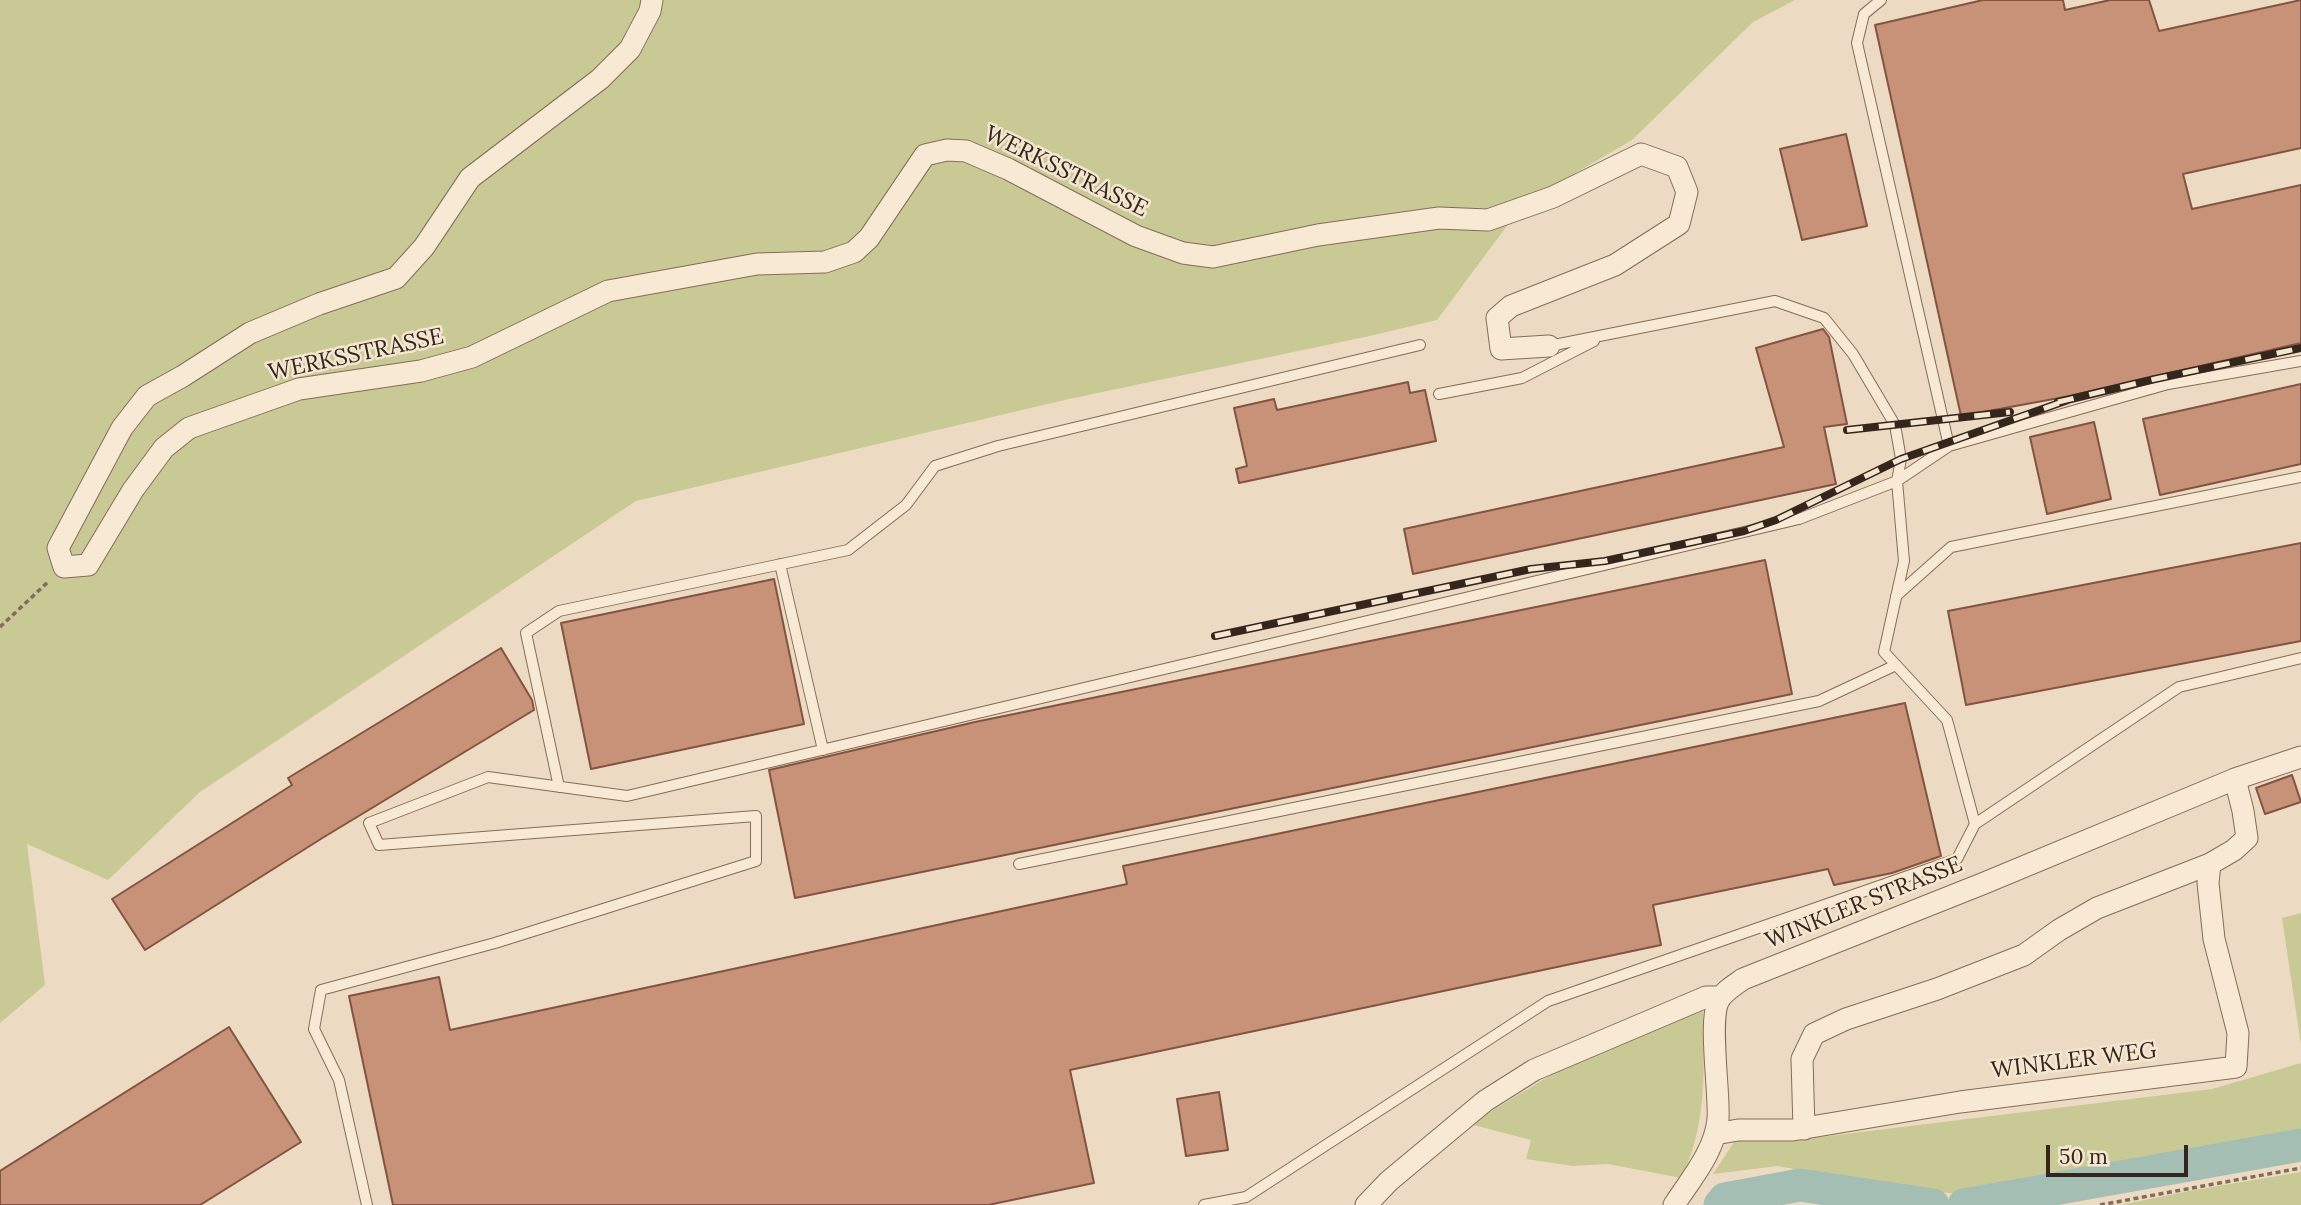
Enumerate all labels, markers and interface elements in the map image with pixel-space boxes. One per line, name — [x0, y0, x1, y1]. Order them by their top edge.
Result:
street label: WERKSSTRASSE — [980, 120, 1152, 224]
street label: WERKSSTRASSE — [266, 323, 446, 387]
street label: WINKLER STRASSE — [1761, 851, 1967, 955]
street label: WINKLER WEG — [1990, 1037, 2158, 1085]
scale bar — [2049, 1132, 2191, 1176]
text: 50 m — [2059, 1143, 2108, 1170]

